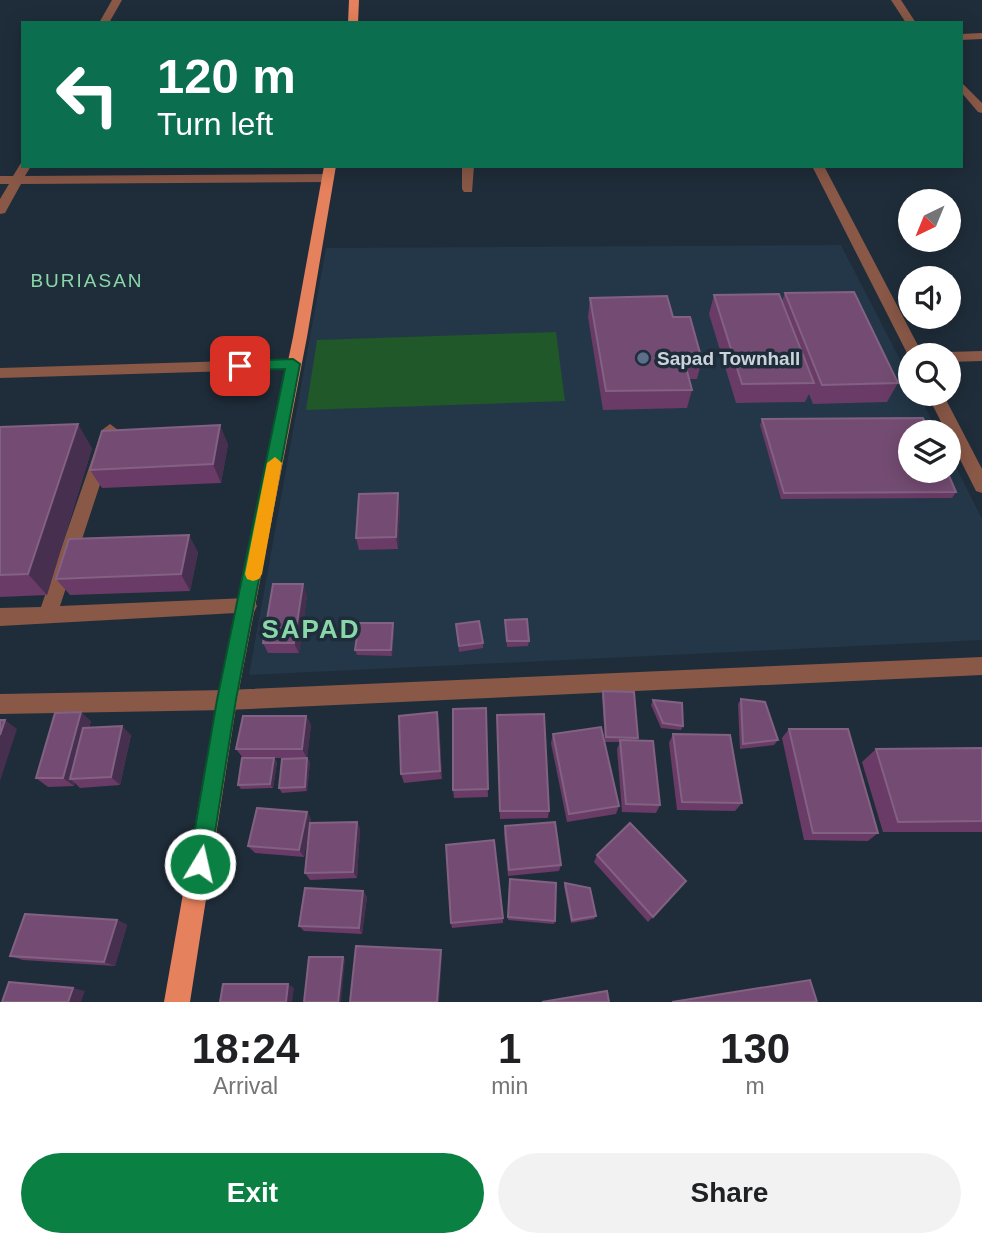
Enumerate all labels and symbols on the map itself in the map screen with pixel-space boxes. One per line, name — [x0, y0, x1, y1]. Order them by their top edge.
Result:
north arrow — [898, 189, 961, 252]
district label: BURIASAN — [30, 270, 144, 291]
pin — [210, 336, 270, 396]
place label: Sapad Townhall — [657, 348, 800, 369]
marker: Sapad Townhall — [635, 350, 651, 366]
district label: SAPAD — [261, 614, 361, 644]
position arrow — [163, 827, 237, 901]

